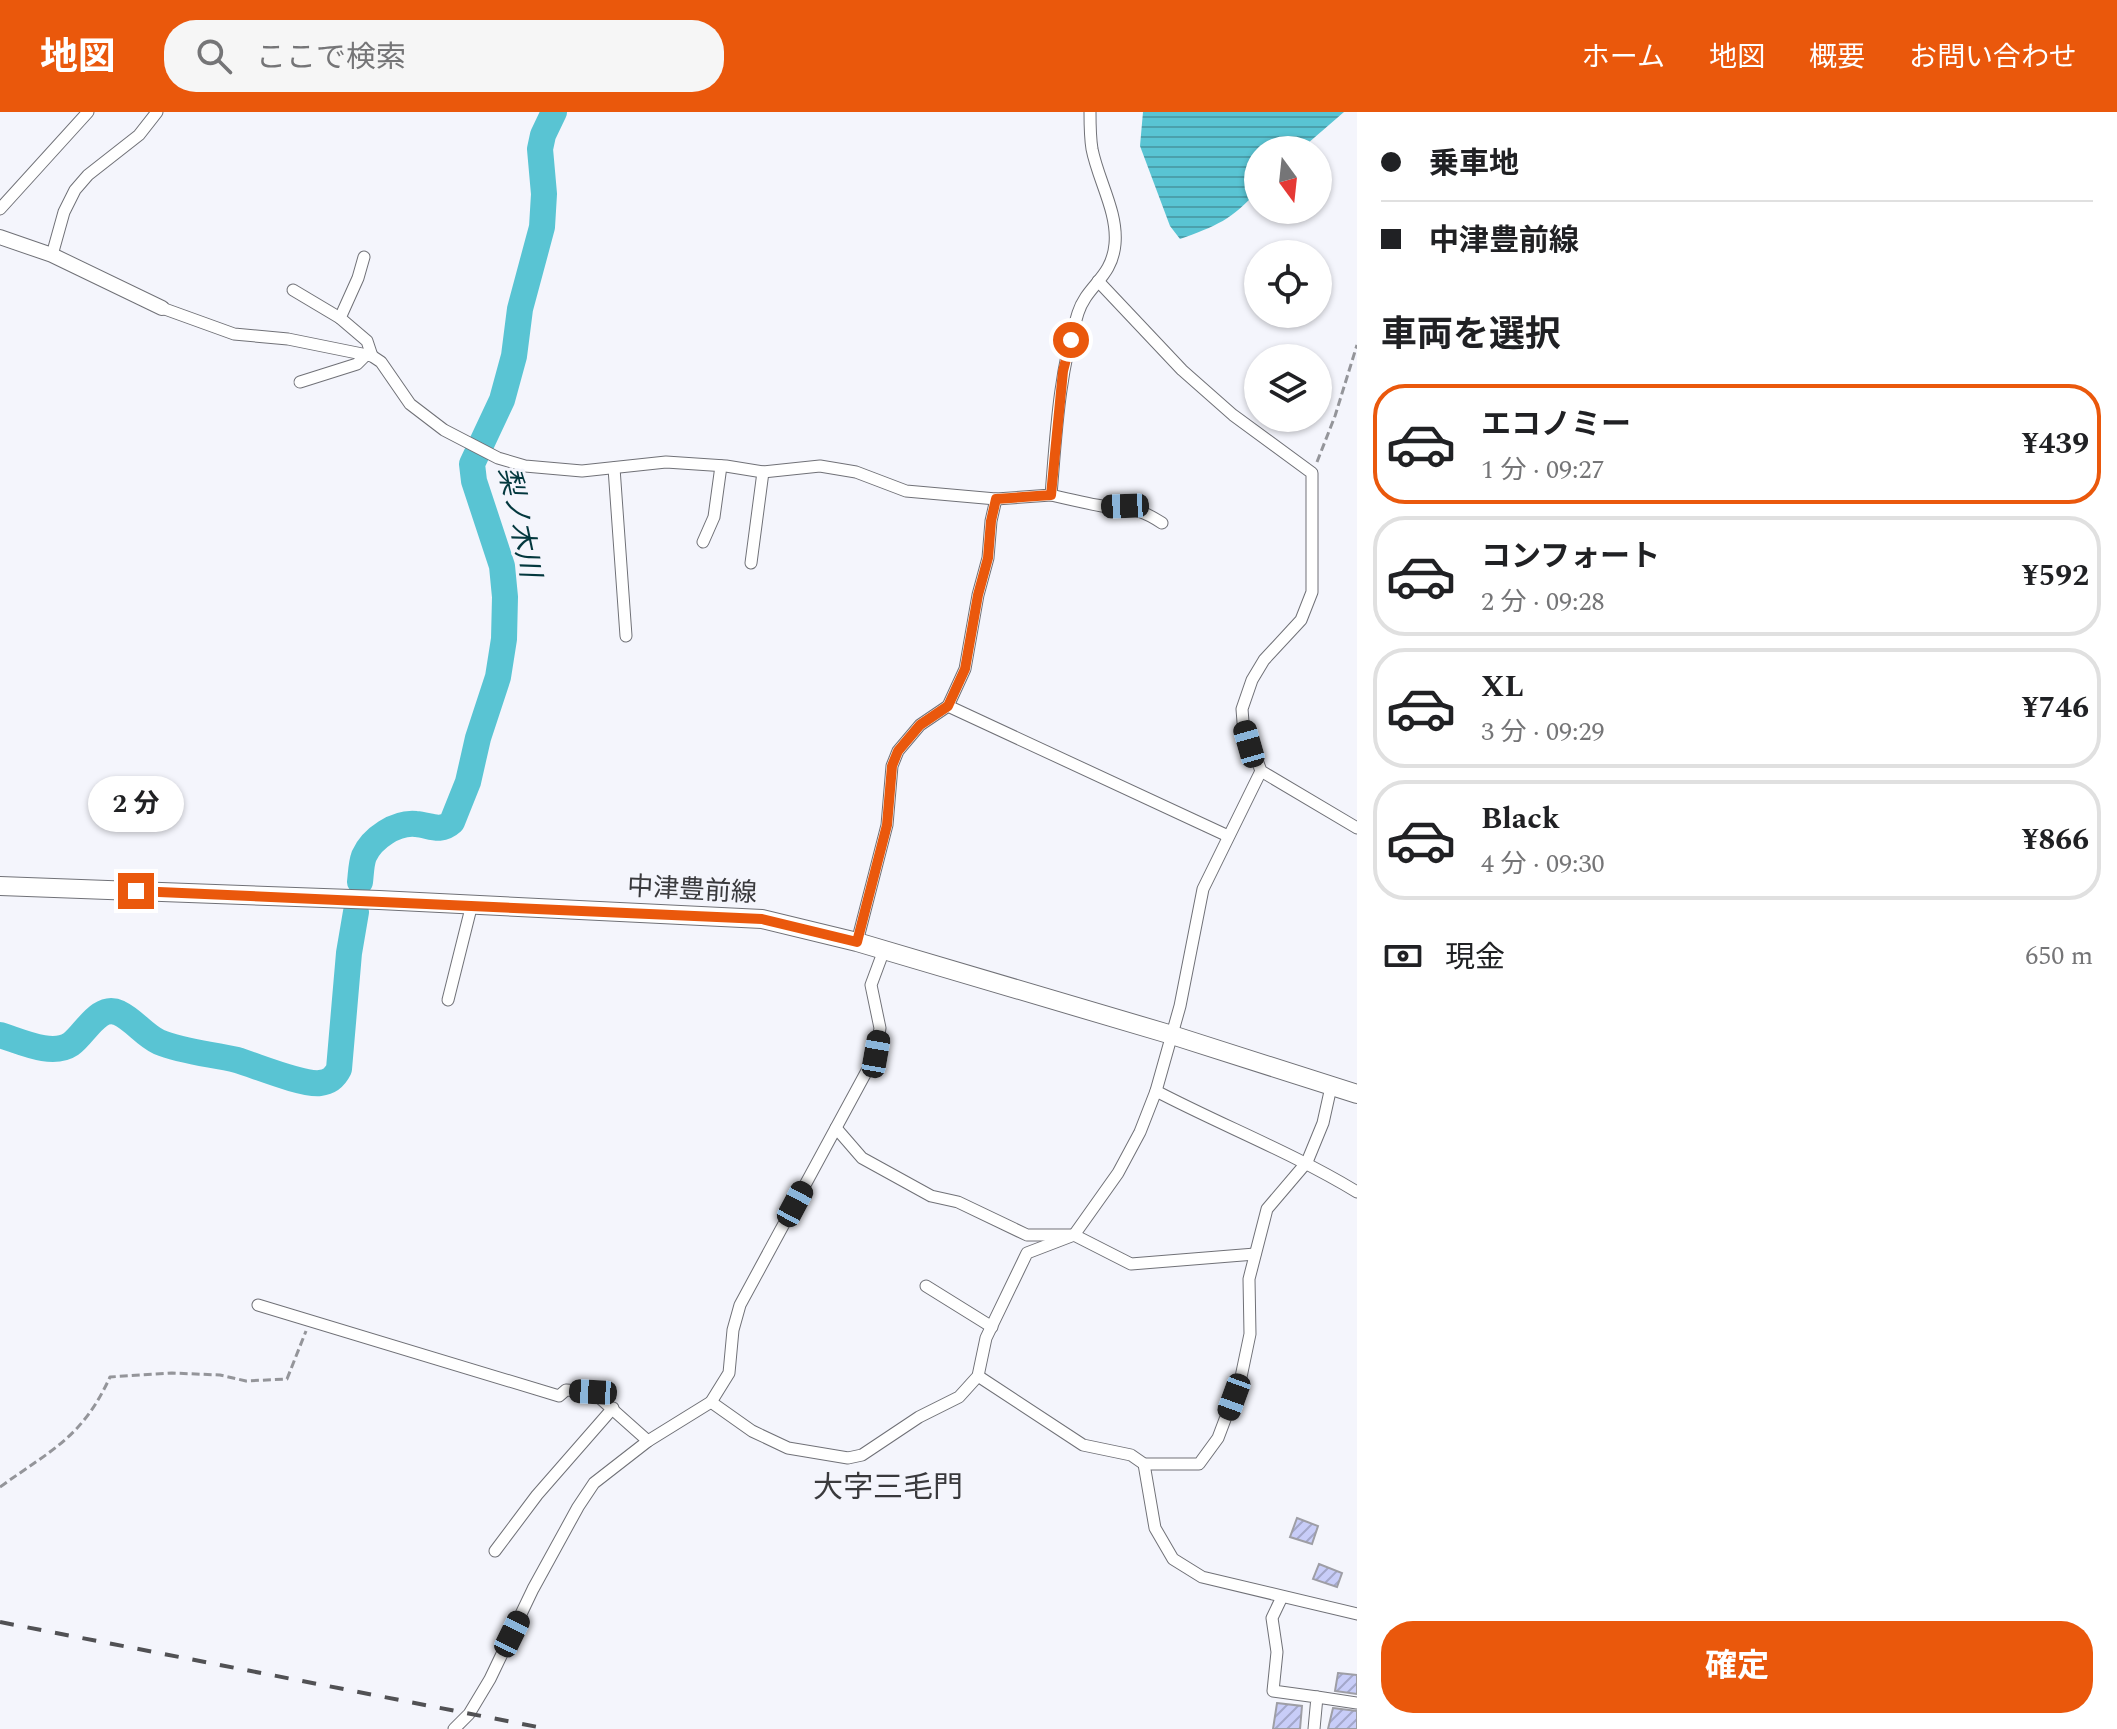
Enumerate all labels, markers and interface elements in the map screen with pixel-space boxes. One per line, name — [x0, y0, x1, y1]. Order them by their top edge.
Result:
search box — [164, 20, 724, 92]
text: 地図 — [40, 29, 116, 87]
icon: search — [192, 34, 236, 78]
text: ここで検索 — [256, 35, 406, 81]
text: ホーム — [1582, 36, 1665, 79]
text: 地図 — [1709, 36, 1765, 79]
text: 概要 — [1809, 36, 1865, 79]
text: お問い合わせ — [1909, 36, 2077, 79]
north arrow — [1244, 136, 1332, 224]
map controls — [1244, 136, 1332, 432]
text: 乗車地 — [1429, 141, 1519, 187]
text: 中津豊前線 — [1429, 218, 1579, 264]
button: locate — [1244, 240, 1332, 328]
text: 車両を選択 — [1381, 308, 1561, 363]
route start — [1053, 322, 1089, 358]
button: layers — [1244, 344, 1332, 432]
text: エコノミー — [1481, 402, 1631, 448]
icon: car — [1385, 408, 1457, 480]
text: ¥439 — [2022, 421, 2089, 467]
text: 1 分 · 09:27 — [1481, 450, 1605, 490]
water label: 梨ノ木川 — [486, 463, 552, 584]
car — [1101, 493, 1149, 519]
text: コンフォート — [1481, 534, 1660, 580]
icon: car — [1385, 540, 1457, 612]
text: ¥592 — [2022, 553, 2089, 599]
text: 2 分 · 09:28 — [1481, 582, 1605, 622]
text: XL — [1481, 664, 1524, 710]
icon: car — [1385, 672, 1457, 744]
text: ¥746 — [2022, 685, 2089, 731]
text: 3 分 · 09:29 — [1481, 712, 1605, 752]
car — [1231, 718, 1267, 770]
callout: 2 分 — [88, 775, 184, 831]
text: 2 分 — [112, 784, 160, 824]
text: Black — [1481, 796, 1560, 842]
icon: car — [1385, 804, 1457, 876]
text: ¥866 — [2022, 817, 2089, 863]
text: 4 分 · 09:30 — [1481, 844, 1605, 884]
street label: 中津豊前線 — [626, 867, 758, 913]
route end — [118, 873, 154, 909]
icon: cash — [1381, 934, 1425, 978]
text: 現金 — [1445, 935, 1505, 981]
text: 650 m — [2025, 936, 2093, 976]
car — [860, 1028, 892, 1080]
car — [773, 1177, 817, 1231]
car — [1215, 1370, 1253, 1424]
car — [568, 1379, 618, 1405]
district label: 大字三毛門 — [813, 1465, 963, 1511]
car — [491, 1607, 533, 1661]
button: 確定 — [1381, 1621, 2093, 1713]

